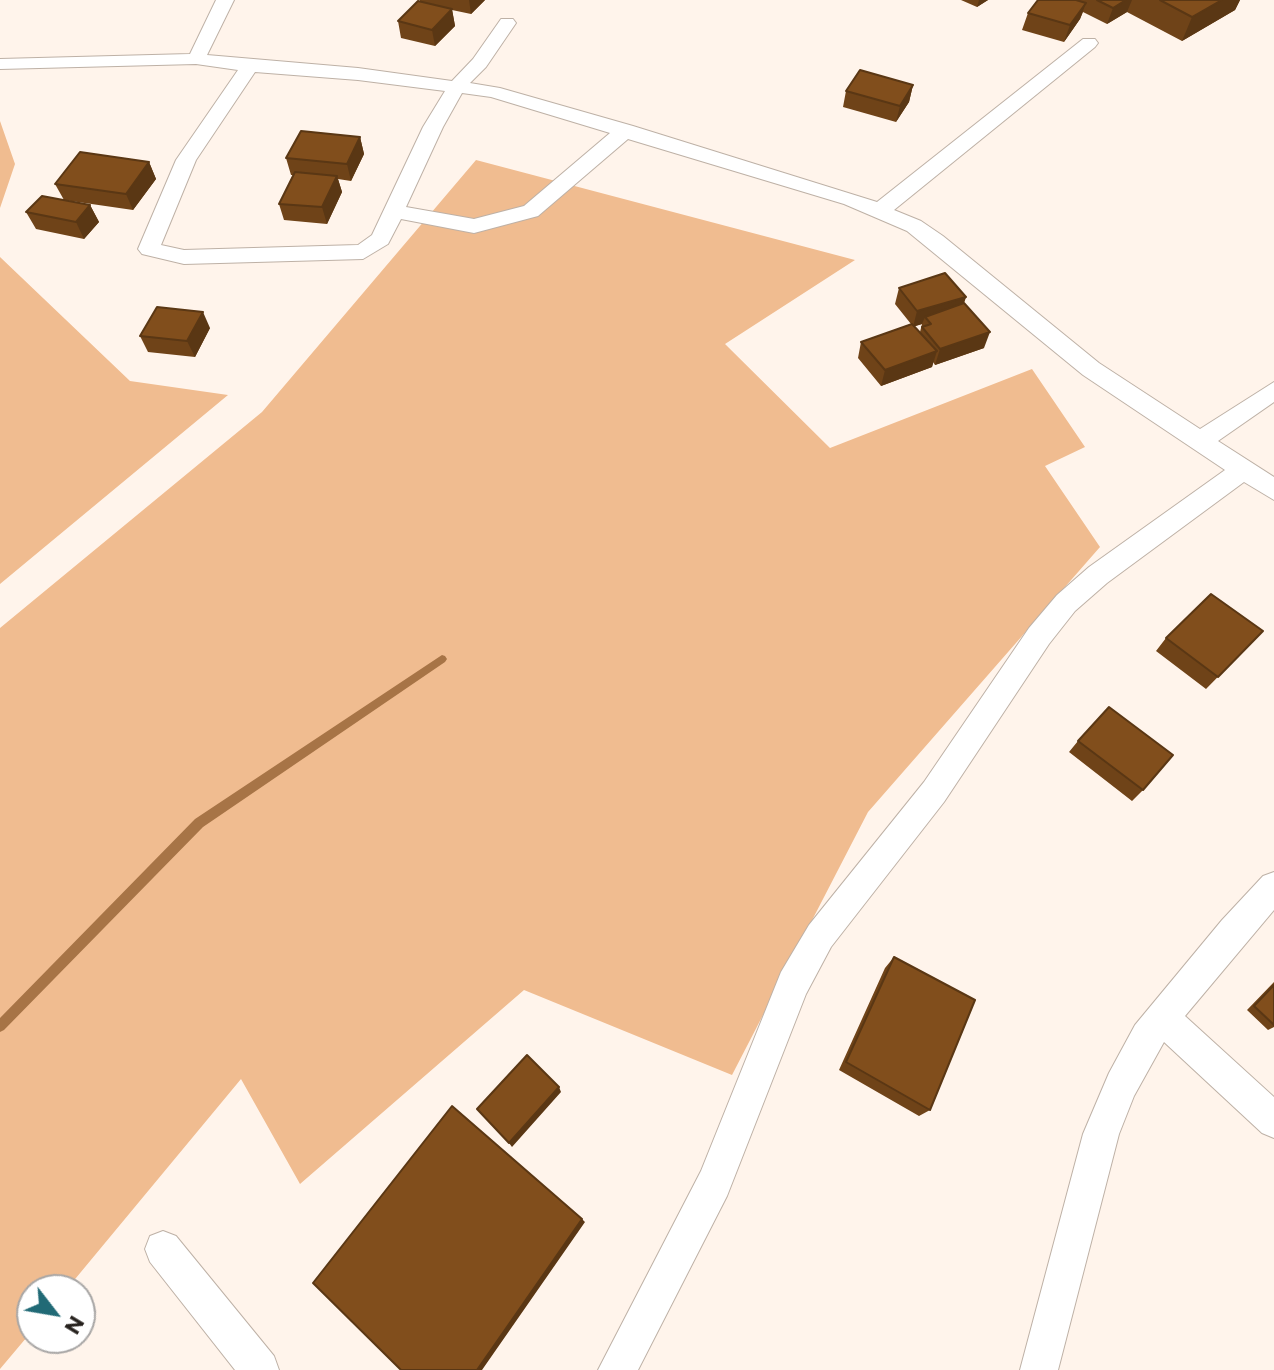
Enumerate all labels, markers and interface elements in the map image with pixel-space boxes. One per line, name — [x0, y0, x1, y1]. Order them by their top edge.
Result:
north arrow — [16, 1274, 96, 1354]
text: N — [59, 1312, 91, 1340]

